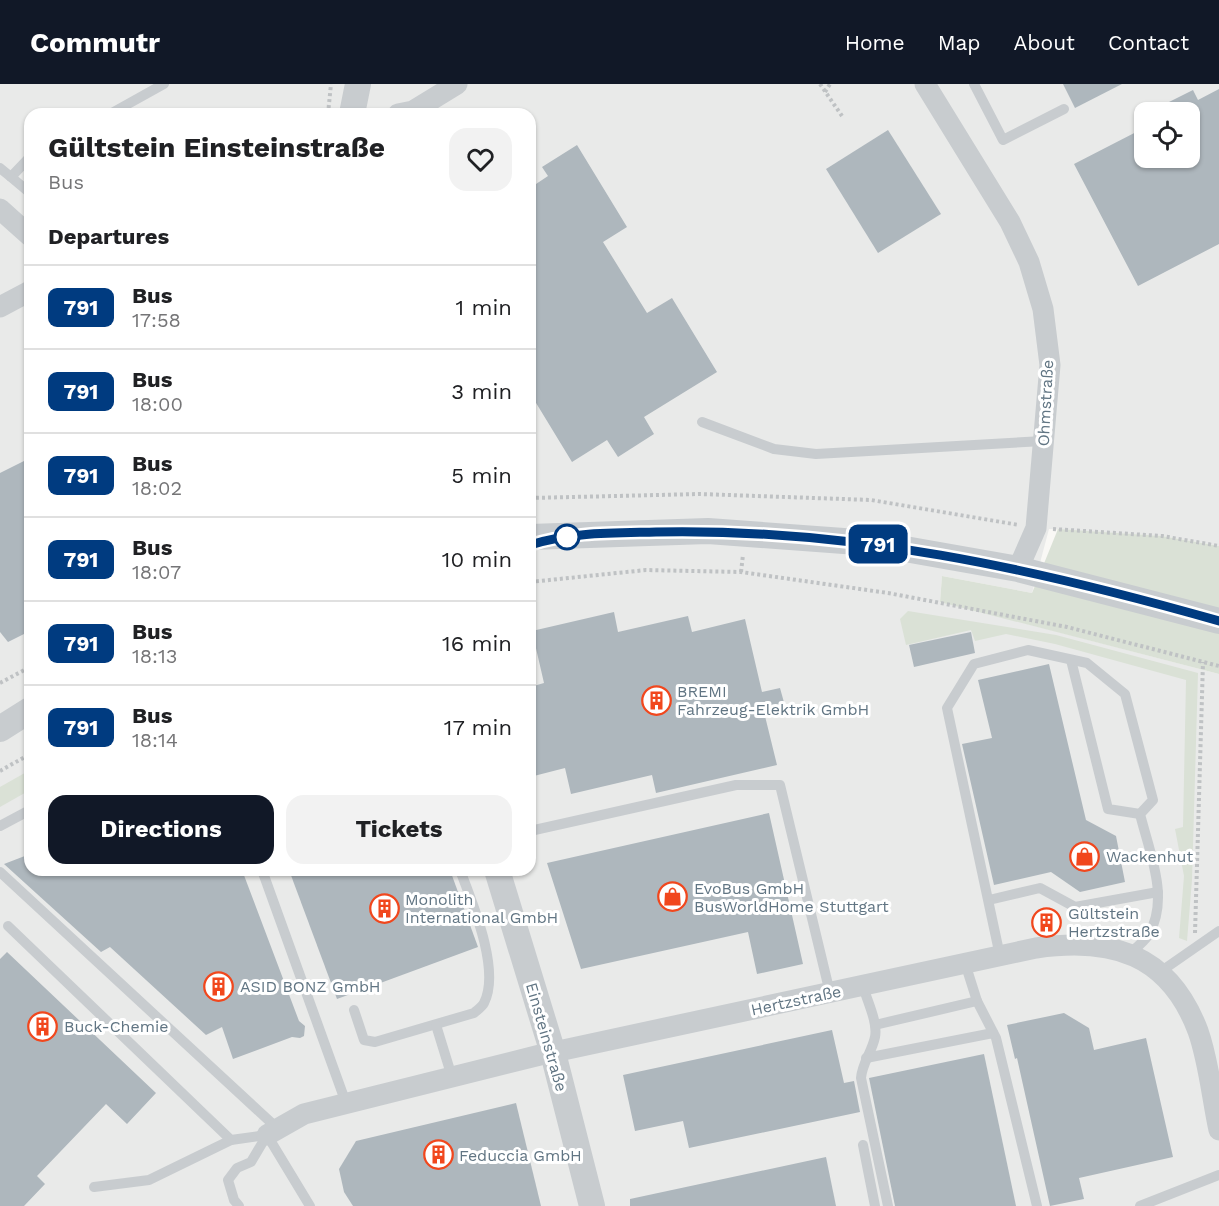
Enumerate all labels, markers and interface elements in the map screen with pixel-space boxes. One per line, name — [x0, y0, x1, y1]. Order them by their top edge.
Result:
text: Commutr — [30, 26, 160, 59]
text: Home — [845, 30, 905, 55]
text: Map — [938, 30, 981, 55]
text: About — [1014, 30, 1075, 55]
text: Contact — [1108, 30, 1189, 55]
map controls — [1134, 102, 1200, 168]
button: locate — [1134, 102, 1200, 168]
button: heart — [449, 128, 512, 191]
text: Gültstein Einsteinstraße — [48, 131, 385, 164]
text: Bus — [48, 170, 84, 194]
text: Departures — [48, 224, 169, 249]
text: Bus — [132, 283, 172, 308]
text: 791 — [64, 295, 98, 320]
text: 1 min — [455, 295, 512, 320]
text: 17:58 — [132, 308, 181, 332]
street label: Ohmstraße — [1034, 359, 1057, 447]
text: Bus — [132, 367, 172, 392]
text: 791 — [64, 379, 98, 404]
text: 3 min — [451, 379, 512, 404]
text: 18:00 — [132, 392, 183, 416]
text: Bus — [132, 451, 172, 476]
text: 791 — [64, 463, 98, 488]
text: 5 min — [451, 463, 512, 488]
text: 18:02 — [132, 476, 182, 500]
unlabelled marker — [554, 524, 580, 550]
line badge: 791 — [844, 524, 912, 564]
text: 791 — [861, 532, 895, 557]
text: Bus — [132, 535, 172, 560]
text: 791 — [64, 547, 98, 572]
text: 10 min — [442, 547, 512, 572]
text: 18:07 — [132, 560, 181, 584]
text: Bus — [132, 619, 172, 644]
text: 791 — [64, 631, 98, 656]
text: 16 min — [442, 631, 512, 656]
text: 18:13 — [132, 644, 178, 668]
place label: BREMI Fahrzeug-Elektrik GmbH — [677, 682, 869, 719]
building icon: BREMI Fahrzeug-Elektrik GmbH — [640, 684, 672, 716]
text: Bus — [132, 703, 172, 728]
text: 791 — [64, 715, 98, 740]
text: 17 min — [444, 715, 512, 740]
text: 18:14 — [132, 728, 178, 752]
button: Directions — [48, 795, 274, 864]
button: Tickets — [286, 795, 512, 864]
shop icon: Wackenhut — [1069, 840, 1101, 872]
place label: Wackenhut — [1106, 847, 1193, 866]
place label: EvoBus GmbH BusWorldHome Stuttgart — [694, 879, 889, 916]
shop icon: EvoBus GmbH BusWorldHome Stuttgart — [657, 881, 689, 913]
place label: Monolith International GmbH — [405, 890, 558, 927]
building icon: Monolith International GmbH — [368, 892, 400, 924]
place label: Gültstein Hertzstraße — [1068, 904, 1160, 941]
building icon: Gültstein Hertzstraße — [1031, 906, 1063, 938]
building icon: ASID BONZ GmbH — [203, 970, 235, 1002]
place label: ASID BONZ GmbH — [240, 977, 381, 996]
street label: Einsteinstraße — [522, 980, 571, 1094]
street label: Hertzstraße — [749, 982, 843, 1019]
building icon: Buck-Chemie — [27, 1010, 59, 1042]
place label: Buck-Chemie — [64, 1017, 169, 1036]
building icon: Feduccia GmbH — [422, 1139, 454, 1171]
place label: Feduccia GmbH — [459, 1146, 582, 1165]

